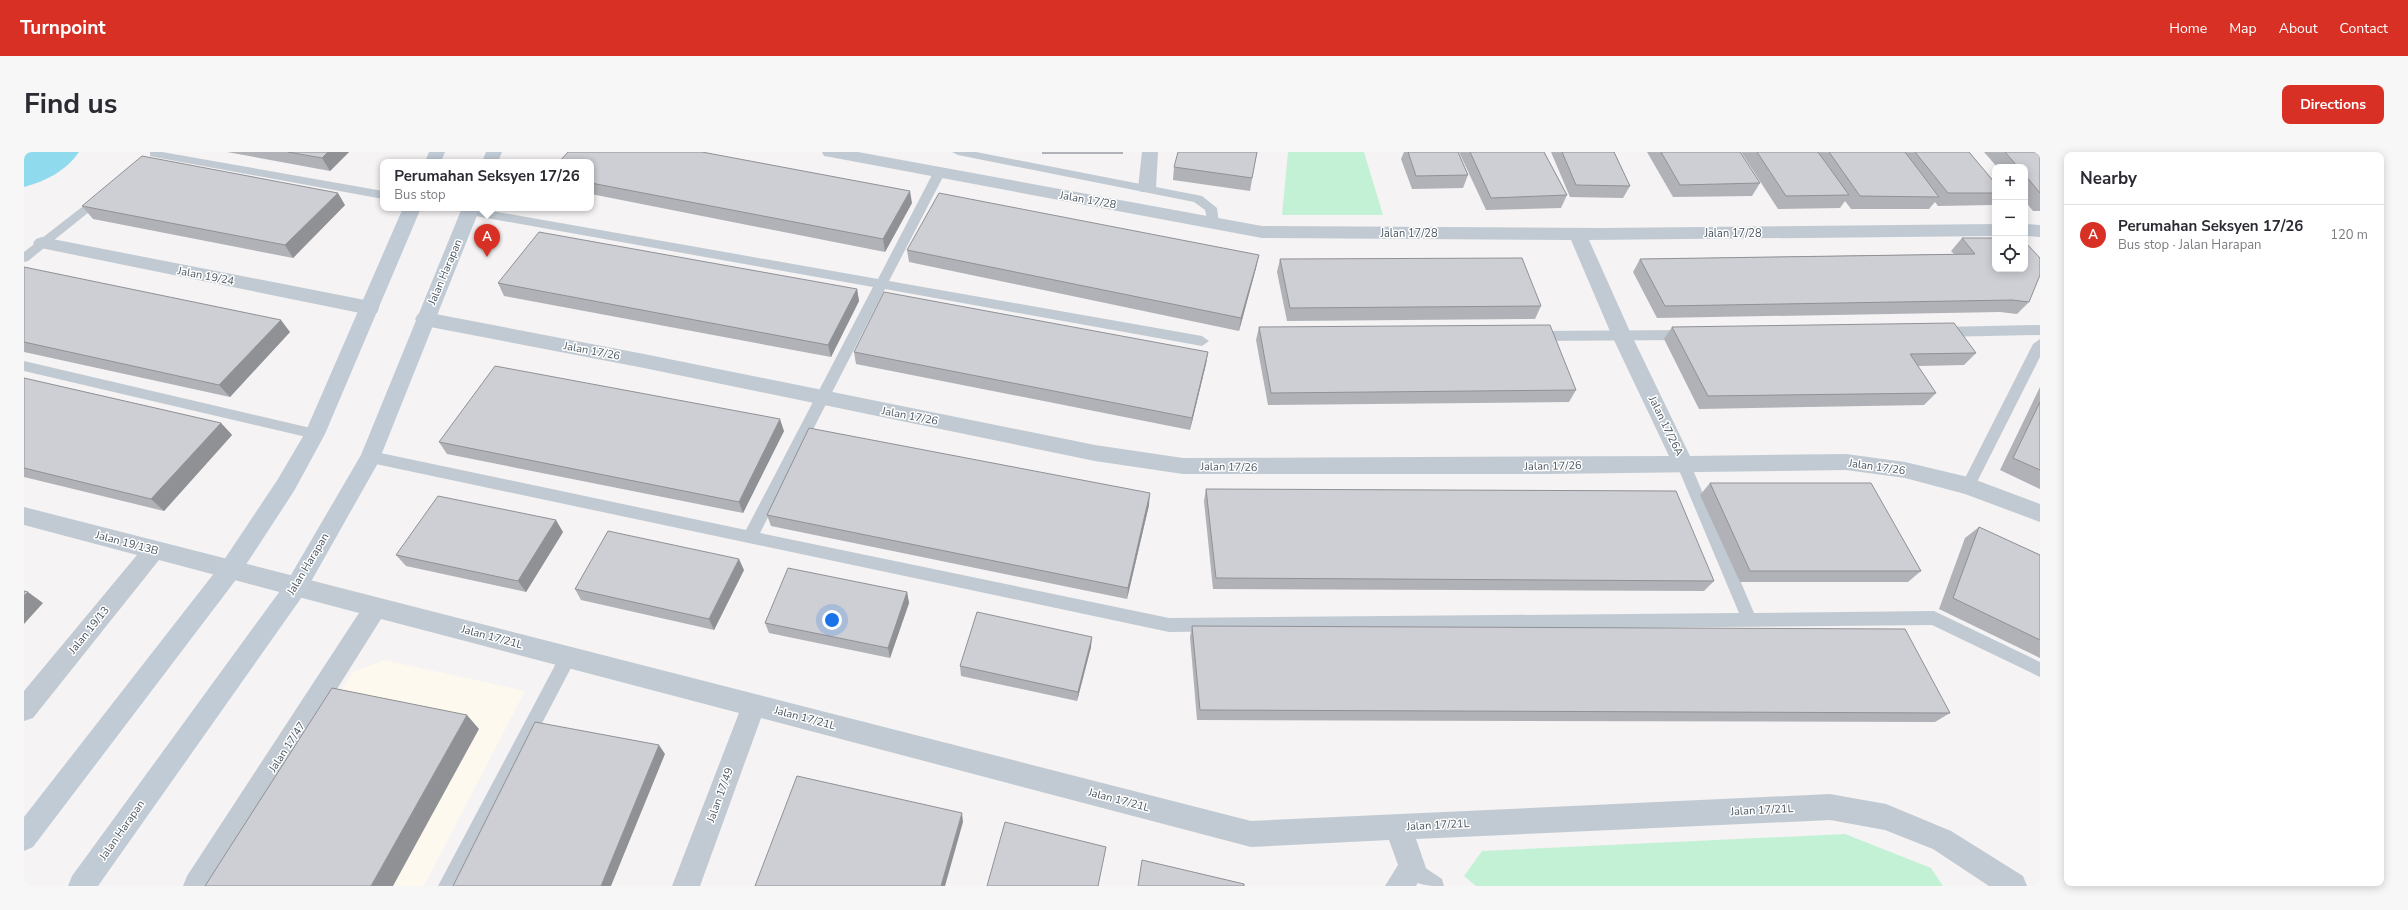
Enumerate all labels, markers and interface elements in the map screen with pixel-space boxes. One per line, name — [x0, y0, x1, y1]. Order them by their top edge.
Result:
text: Turnpoint — [20, 15, 106, 41]
text: Home — [2169, 19, 2207, 38]
text: Map — [2229, 19, 2257, 38]
text: About — [2279, 19, 2318, 38]
text: Contact — [2340, 19, 2388, 38]
text: Find us — [24, 85, 118, 123]
button: Directions — [2282, 85, 2384, 124]
popup — [380, 159, 594, 211]
map controls — [1992, 164, 2028, 272]
button: + — [1992, 164, 2028, 200]
text: Perumahan Seksyen 17/26 — [394, 166, 580, 186]
text: Nearby — [2080, 167, 2137, 190]
text: Bus stop — [394, 186, 445, 204]
street label: Jalan 17/28 — [1058, 187, 1118, 212]
button: − — [1992, 200, 2028, 236]
text: Perumahan Seksyen 17/26 — [2118, 216, 2303, 236]
pin: A — [474, 224, 500, 257]
street label: Jalan 17/28 — [1379, 226, 1438, 241]
street label: Jalan 17/28 — [1703, 226, 1762, 241]
text: A — [2088, 226, 2098, 244]
text: 120 m — [2330, 226, 2368, 244]
button: locate — [1992, 236, 2028, 272]
text: Bus stop · Jalan Harapan — [2118, 236, 2261, 254]
street label: Jalan Harapan — [424, 237, 466, 308]
street label: Jalan 19/24 — [176, 263, 236, 289]
street label: Jalan 17/26 — [562, 338, 622, 364]
street label: Jalan 17/26A — [1645, 393, 1687, 459]
street label: Jalan 17/26 — [880, 403, 940, 429]
street label: Jalan 17/26 — [1847, 455, 1907, 478]
street label: Jalan 17/26 — [1523, 458, 1582, 474]
street label: Jalan 17/26 — [1199, 459, 1258, 475]
street label: Jalan 19/13B — [93, 527, 160, 559]
street label: Jalan Harapan — [283, 530, 332, 599]
street label: Jalan 19/13 — [65, 603, 113, 658]
your location — [822, 610, 842, 630]
street label: Jalan 17/21L — [459, 621, 524, 652]
street label: Jalan 17/21L — [772, 702, 837, 733]
street label: Jalan 17/47 — [265, 719, 309, 776]
street label: Jalan 17/49 — [703, 766, 737, 825]
street label: Jalan 17/21L — [1086, 784, 1151, 815]
street label: Jalan Harapan — [95, 797, 148, 864]
street label: Jalan 17/21L — [1729, 801, 1794, 819]
street label: Jalan 17/21L — [1405, 816, 1470, 834]

